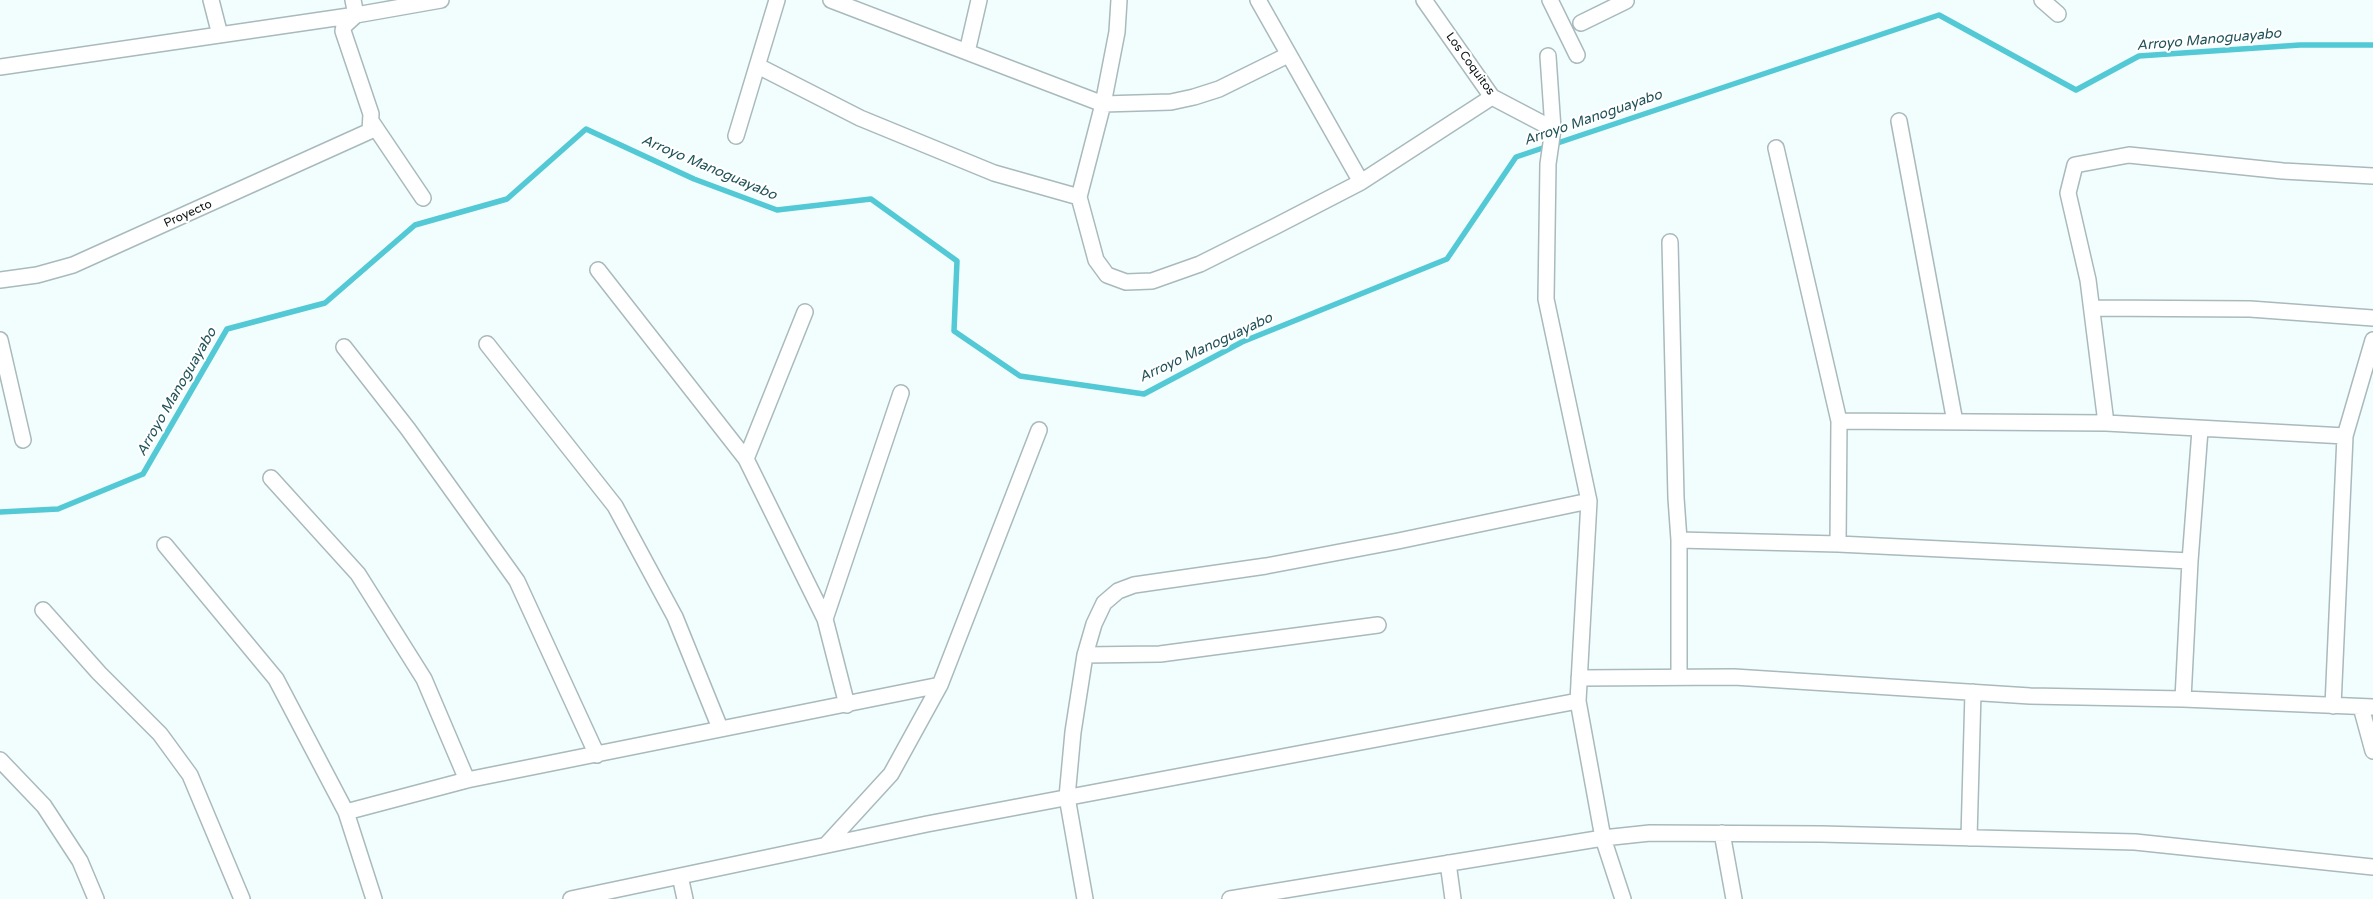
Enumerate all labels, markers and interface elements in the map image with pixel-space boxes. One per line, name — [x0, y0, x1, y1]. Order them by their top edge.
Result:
water label: Arroyo Manoguayabo — [2136, 25, 2282, 55]
street label: Los Coquitos — [1442, 30, 1498, 98]
water label: Arroyo Manoguayabo — [1522, 86, 1664, 150]
water label: Arroyo Manoguayabo — [639, 132, 779, 204]
street label: Proyecto — [162, 197, 214, 231]
water label: Arroyo Manoguayabo — [1137, 310, 1275, 386]
water label: Arroyo Manoguayabo — [133, 325, 221, 459]

